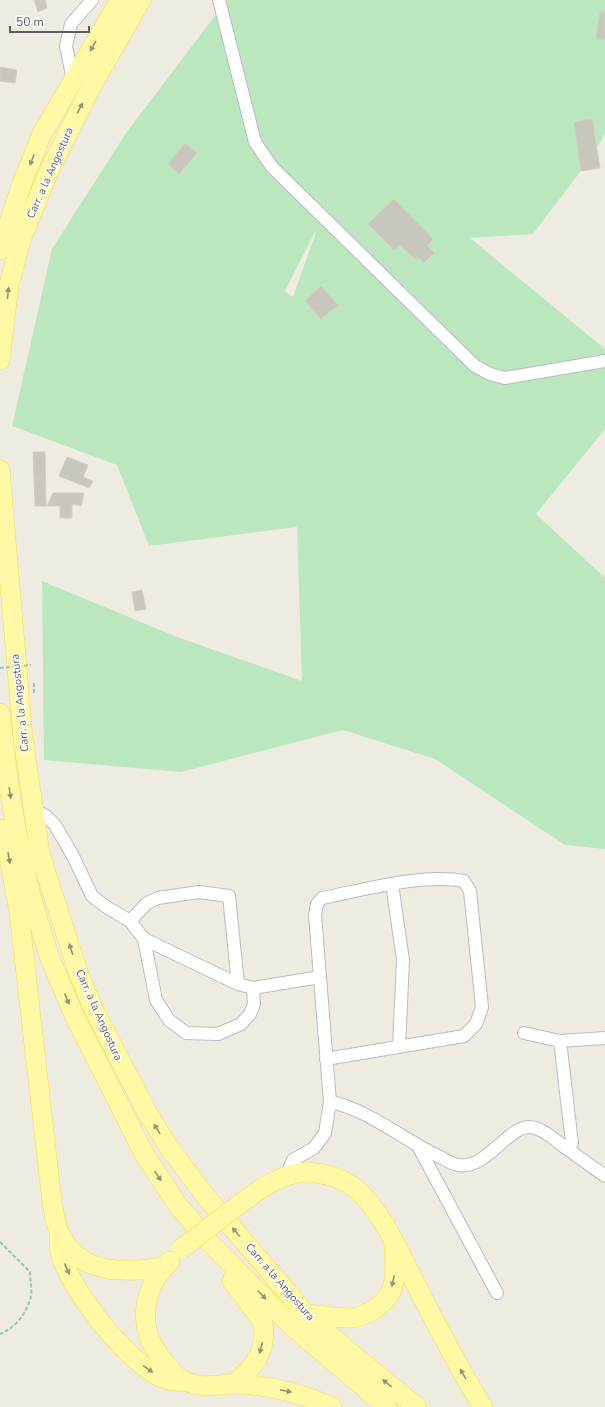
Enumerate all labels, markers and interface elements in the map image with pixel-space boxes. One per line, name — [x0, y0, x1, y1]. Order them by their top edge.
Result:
scale bar — [10, 8, 89, 34]
text: 50 m — [16, 14, 44, 30]
one-way arrow — [89, 40, 96, 52]
one-way arrow — [77, 102, 83, 113]
street label: Carr. a la Angostura — [23, 125, 77, 221]
one-way arrow — [28, 155, 34, 167]
one-way arrow — [5, 287, 11, 299]
street label: Carr. a la Angostura — [7, 653, 33, 753]
one-way arrow — [7, 787, 13, 799]
one-way arrow — [6, 852, 12, 864]
one-way arrow — [67, 943, 73, 955]
street label: Carr. a la Angostura — [72, 967, 126, 1063]
one-way arrow — [64, 993, 70, 1004]
one-way arrow — [154, 1123, 161, 1135]
one-way arrow — [155, 1170, 162, 1182]
one-way arrow — [231, 1227, 241, 1237]
street label: Carr. a la Angostura — [242, 1240, 318, 1324]
one-way arrow — [64, 1263, 70, 1274]
one-way arrow — [390, 1275, 396, 1287]
one-way arrow — [257, 1290, 267, 1300]
one-way arrow — [258, 1342, 264, 1355]
one-way arrow — [143, 1365, 153, 1373]
one-way arrow — [459, 1368, 466, 1379]
one-way arrow — [381, 1378, 392, 1387]
one-way arrow — [280, 1388, 292, 1394]

